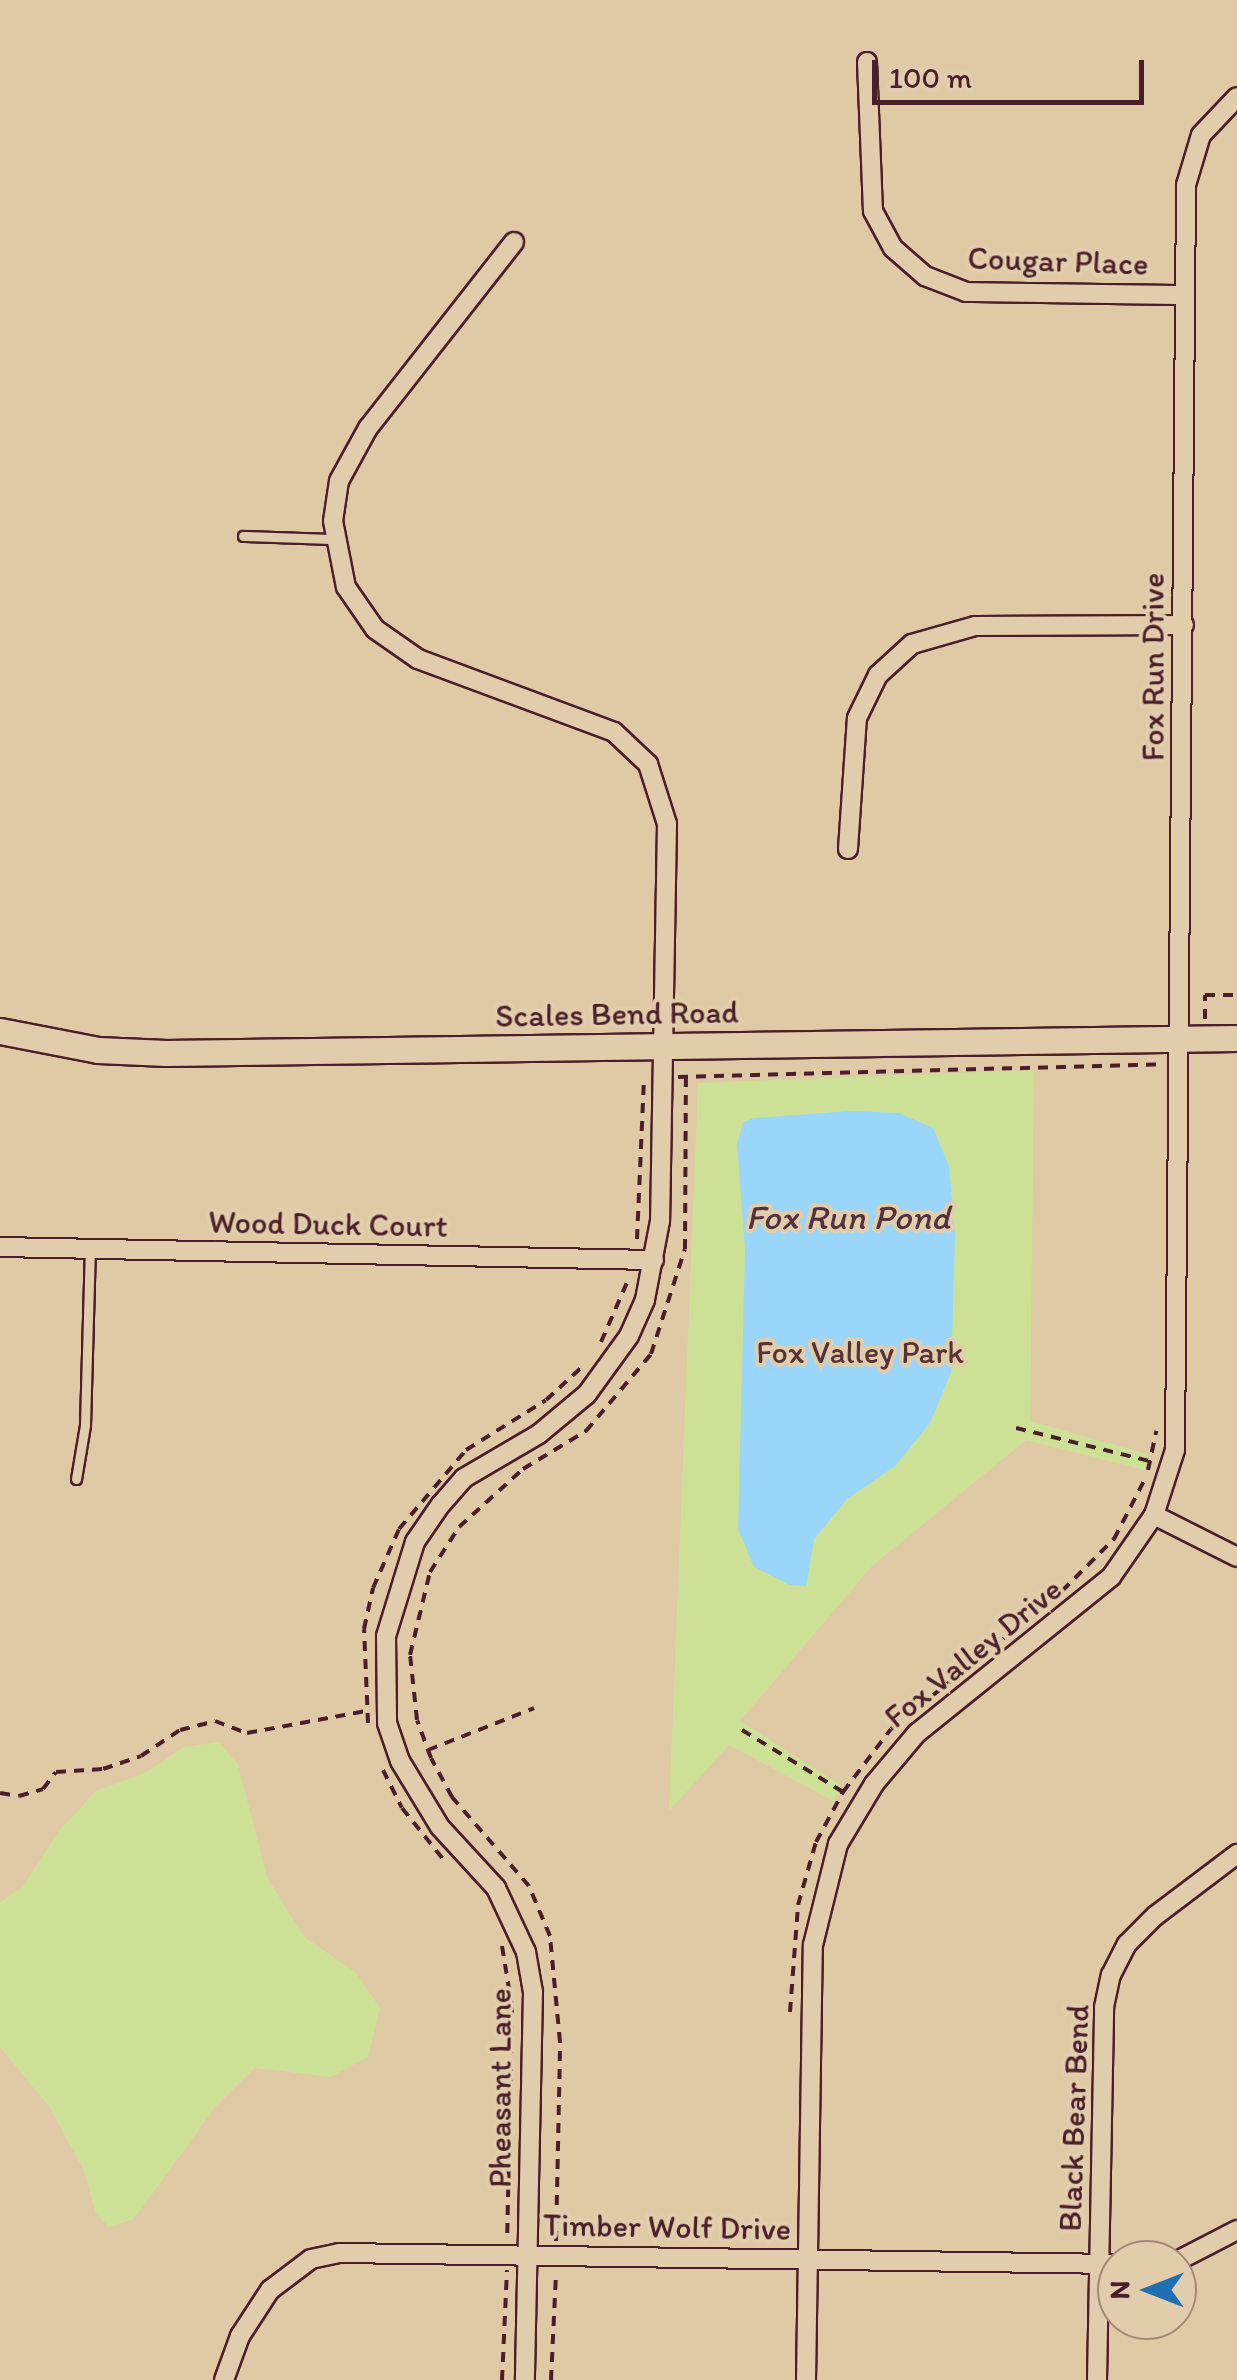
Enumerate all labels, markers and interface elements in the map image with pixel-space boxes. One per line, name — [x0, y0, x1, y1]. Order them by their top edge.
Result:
scale bar — [877, 40, 1150, 102]
text: 100 m — [889, 59, 972, 96]
street label: Cougar Place — [967, 239, 1149, 283]
street label: Fox Run Drive — [1134, 572, 1172, 762]
street label: Scales Bend Road — [495, 993, 739, 1035]
water label: Fox Run Pond — [746, 1196, 950, 1238]
street label: Wood Duck Court — [208, 1203, 448, 1245]
park label: Fox Valley Park — [756, 1333, 964, 1371]
street label: Fox Valley Drive — [877, 1570, 1069, 1736]
street label: Pheasant Lane — [481, 1988, 519, 2188]
street label: Black Bear Bend — [1051, 2004, 1097, 2232]
street label: Timber Wolf Drive — [543, 2206, 791, 2248]
north arrow — [1097, 2240, 1197, 2340]
text: N — [1102, 2281, 1136, 2299]

